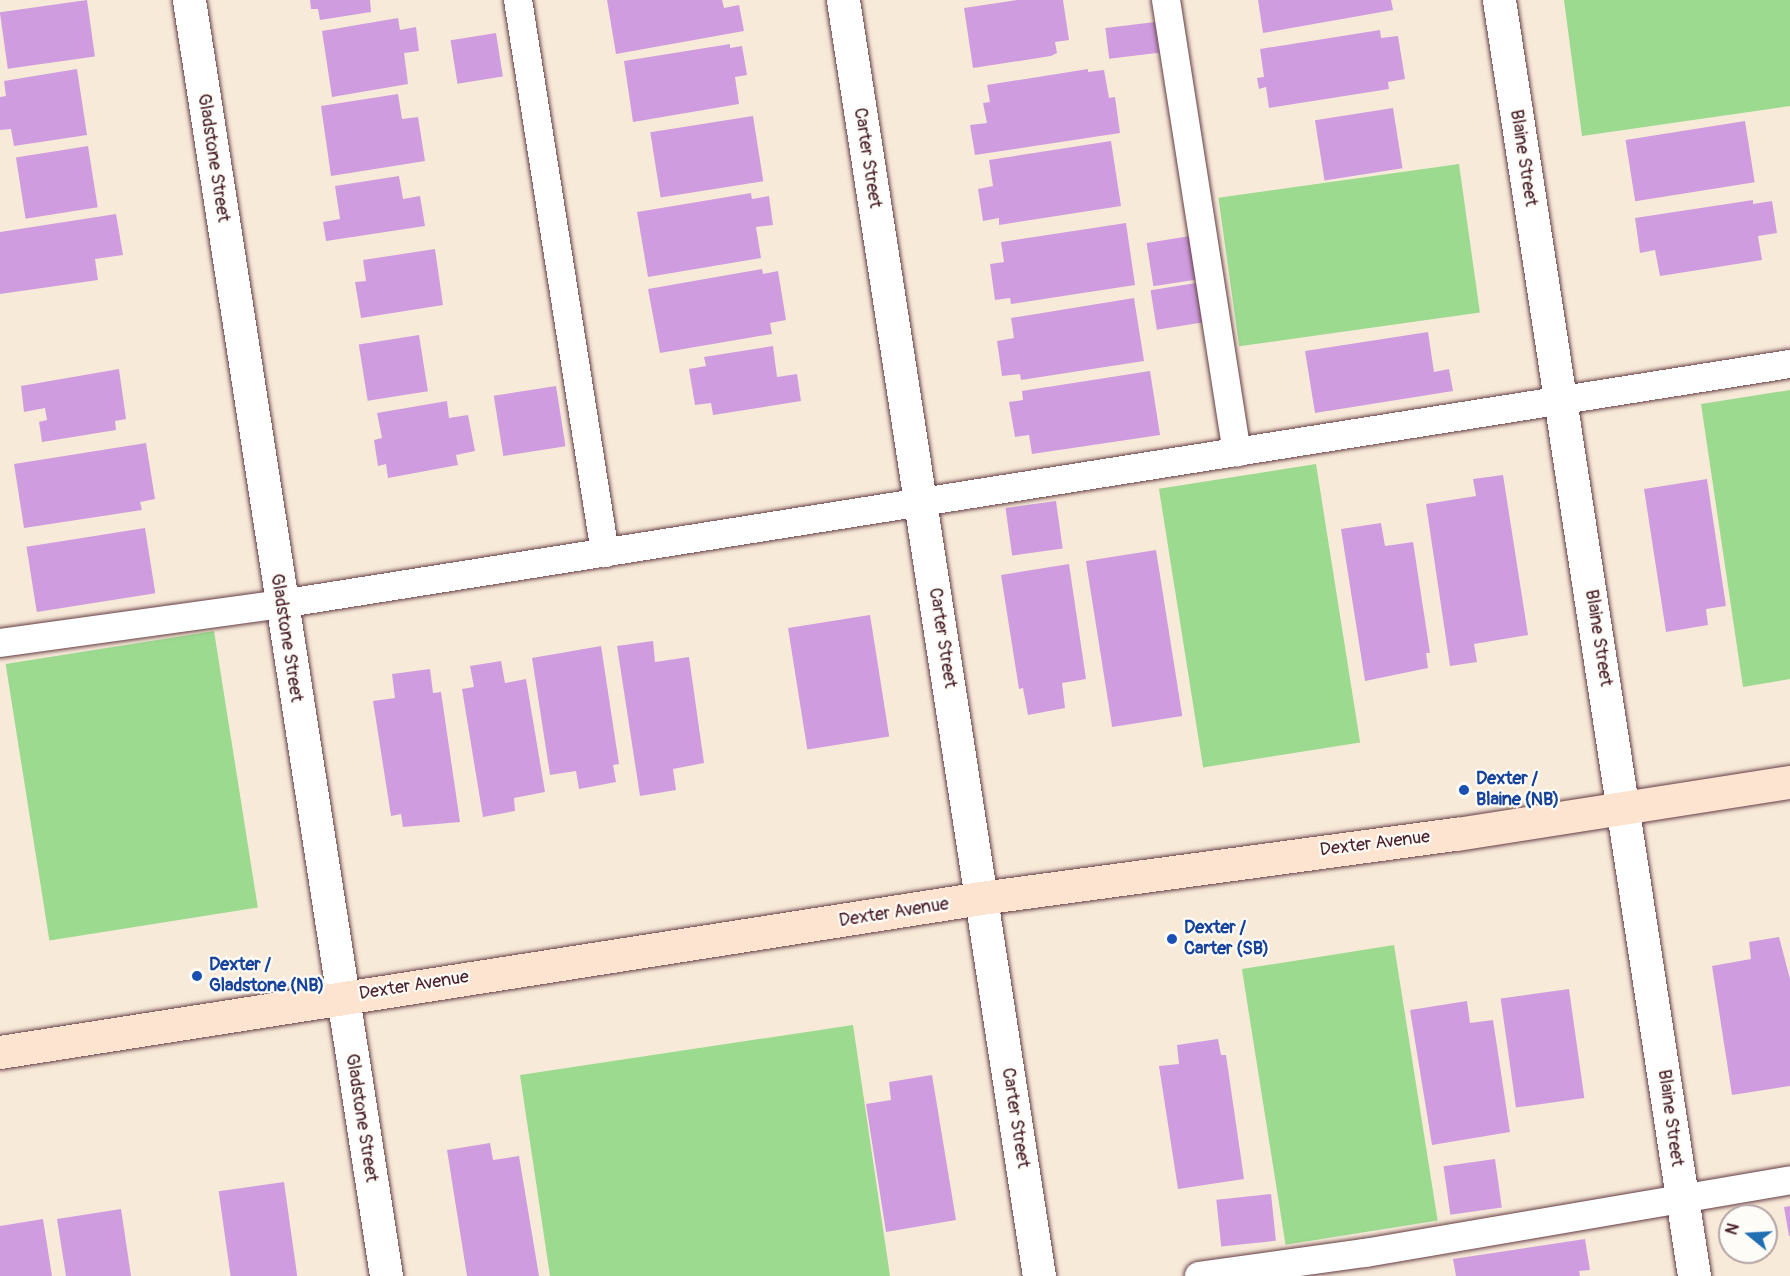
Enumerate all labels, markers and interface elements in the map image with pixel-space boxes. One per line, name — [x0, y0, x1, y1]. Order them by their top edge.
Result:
street label: Gladstone Street — [192, 92, 234, 224]
street label: Carter Street — [848, 106, 886, 210]
street label: Blaine Street — [1505, 108, 1541, 208]
street label: Gladstone Street — [265, 572, 307, 704]
street label: Carter Street — [923, 586, 961, 690]
street label: Blaine Street — [1580, 588, 1616, 688]
place label: Dexter / Blaine (NB) — [1476, 769, 1559, 812]
marker: Dexter / Blaine (NB) — [1457, 783, 1471, 797]
street label: Dexter Avenue — [1319, 827, 1431, 861]
street label: Dexter Avenue — [838, 894, 950, 932]
place label: Dexter / Carter (SB) — [1184, 918, 1269, 960]
marker: Dexter / Carter (SB) — [1165, 932, 1179, 946]
place label: Dexter / Gladstone (NB) — [209, 955, 324, 998]
street label: Dexter Avenue — [358, 967, 470, 1005]
marker: Dexter / Gladstone (NB) — [190, 969, 204, 983]
street label: Gladstone Street — [340, 1052, 382, 1184]
street label: Carter Street — [996, 1066, 1034, 1170]
street label: Blaine Street — [1653, 1068, 1687, 1168]
north arrow — [1718, 1204, 1778, 1264]
text: N — [1722, 1221, 1744, 1237]

